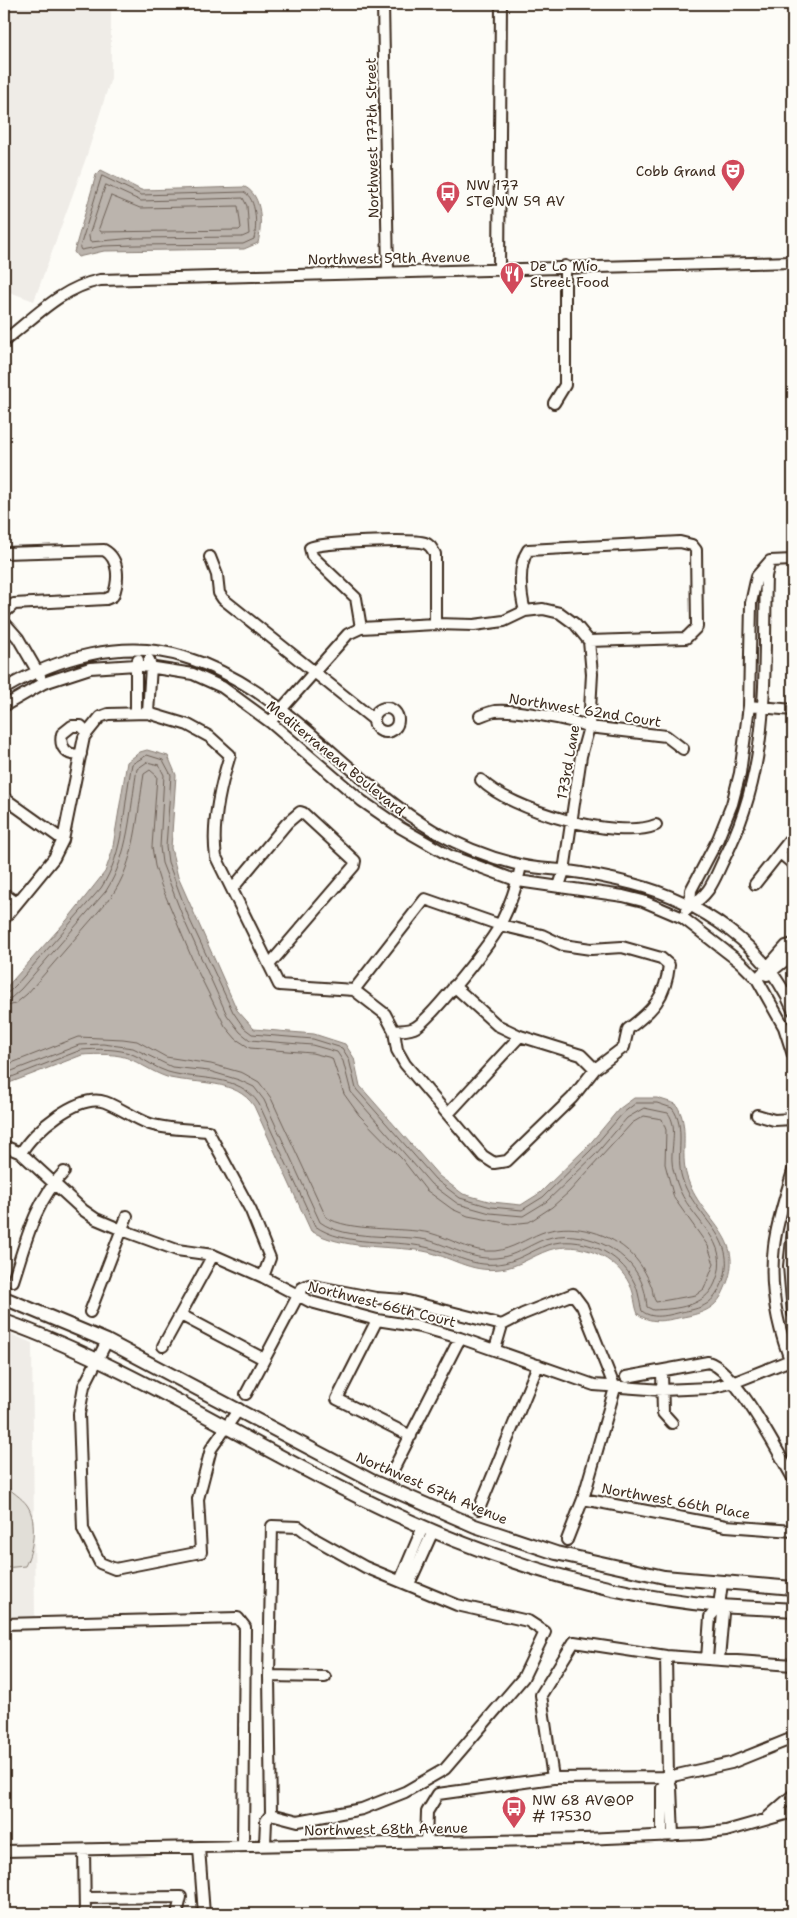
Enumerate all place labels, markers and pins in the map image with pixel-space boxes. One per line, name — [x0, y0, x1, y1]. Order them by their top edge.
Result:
theatre icon: Cobb Grand — [720, 158, 746, 192]
place label: Cobb Grand — [636, 162, 716, 180]
place label: NW 177 ST@NW 59 AV — [466, 176, 565, 210]
bus stop icon: NW 177 ST@NW 59 AV — [435, 180, 461, 214]
place label: De Lo Mío Street Food — [530, 257, 609, 291]
restaurant icon: De Lo Mío Street Food — [499, 261, 525, 295]
place label: NW 68 AV@OP # 17530 — [532, 1791, 634, 1825]
bus stop icon: NW 68 AV@OP # 17530 — [501, 1795, 527, 1829]

